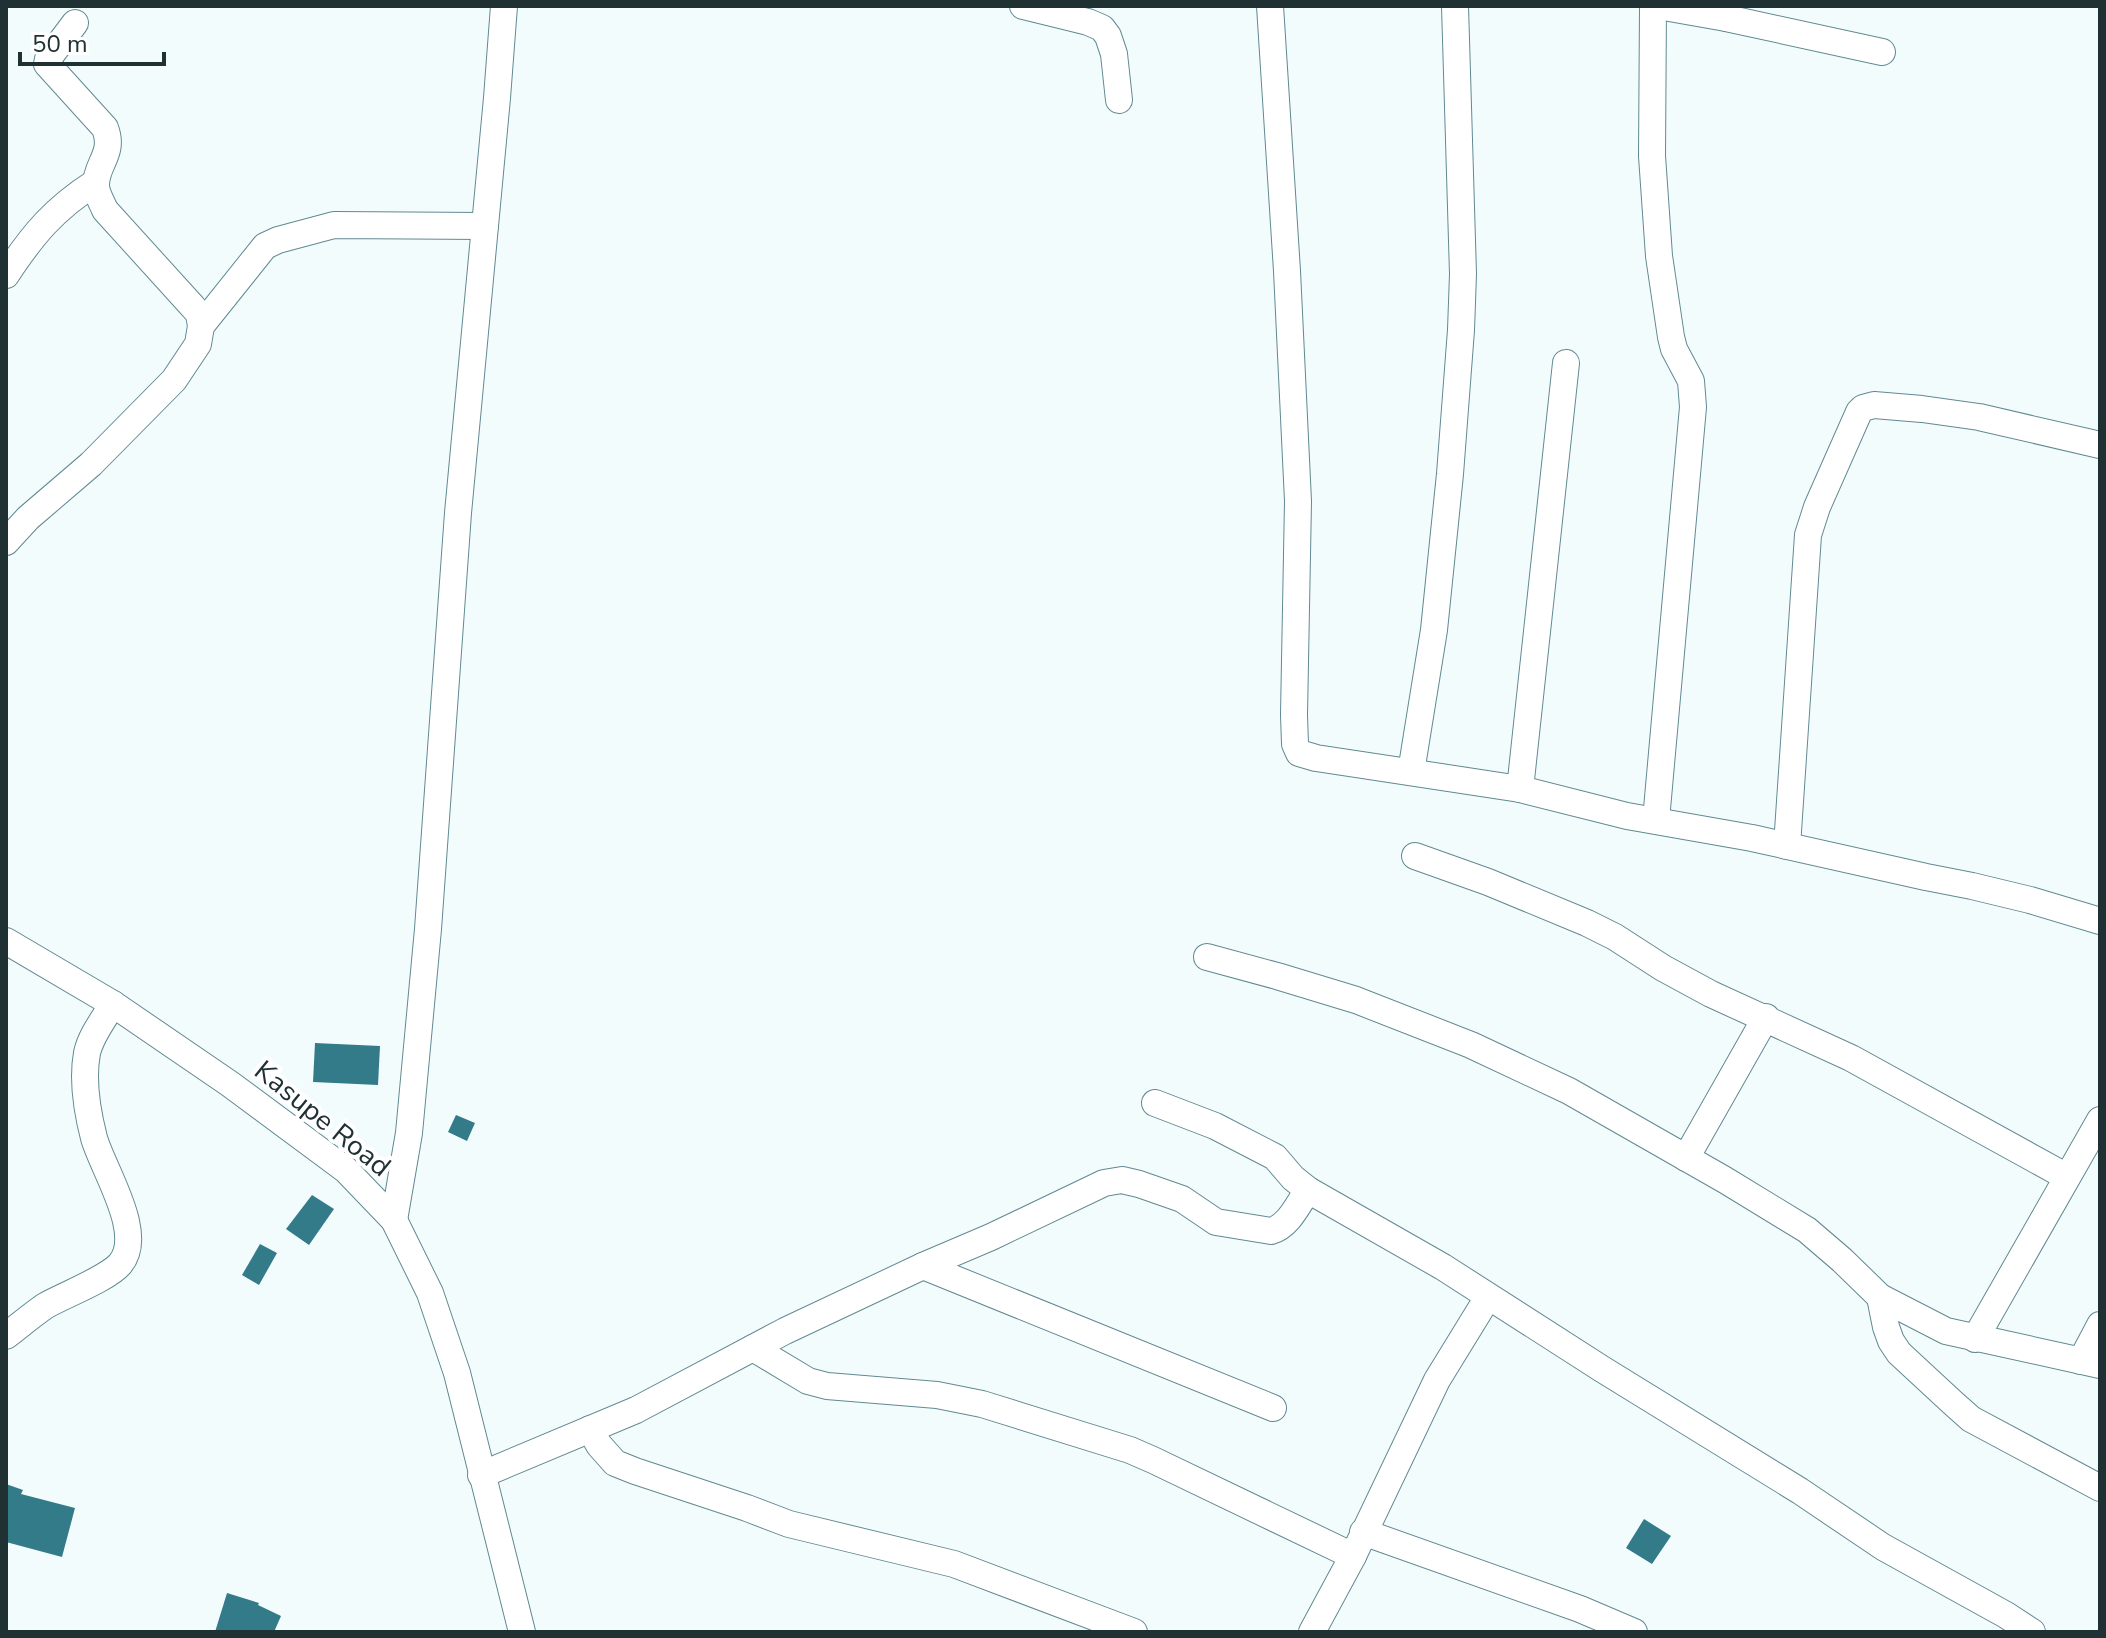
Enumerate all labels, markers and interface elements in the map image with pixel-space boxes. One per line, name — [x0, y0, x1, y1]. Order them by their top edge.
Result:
scale bar — [20, 16, 164, 66]
text: 50 m — [32, 28, 88, 60]
street label: Kasupe Road — [246, 1052, 398, 1185]

